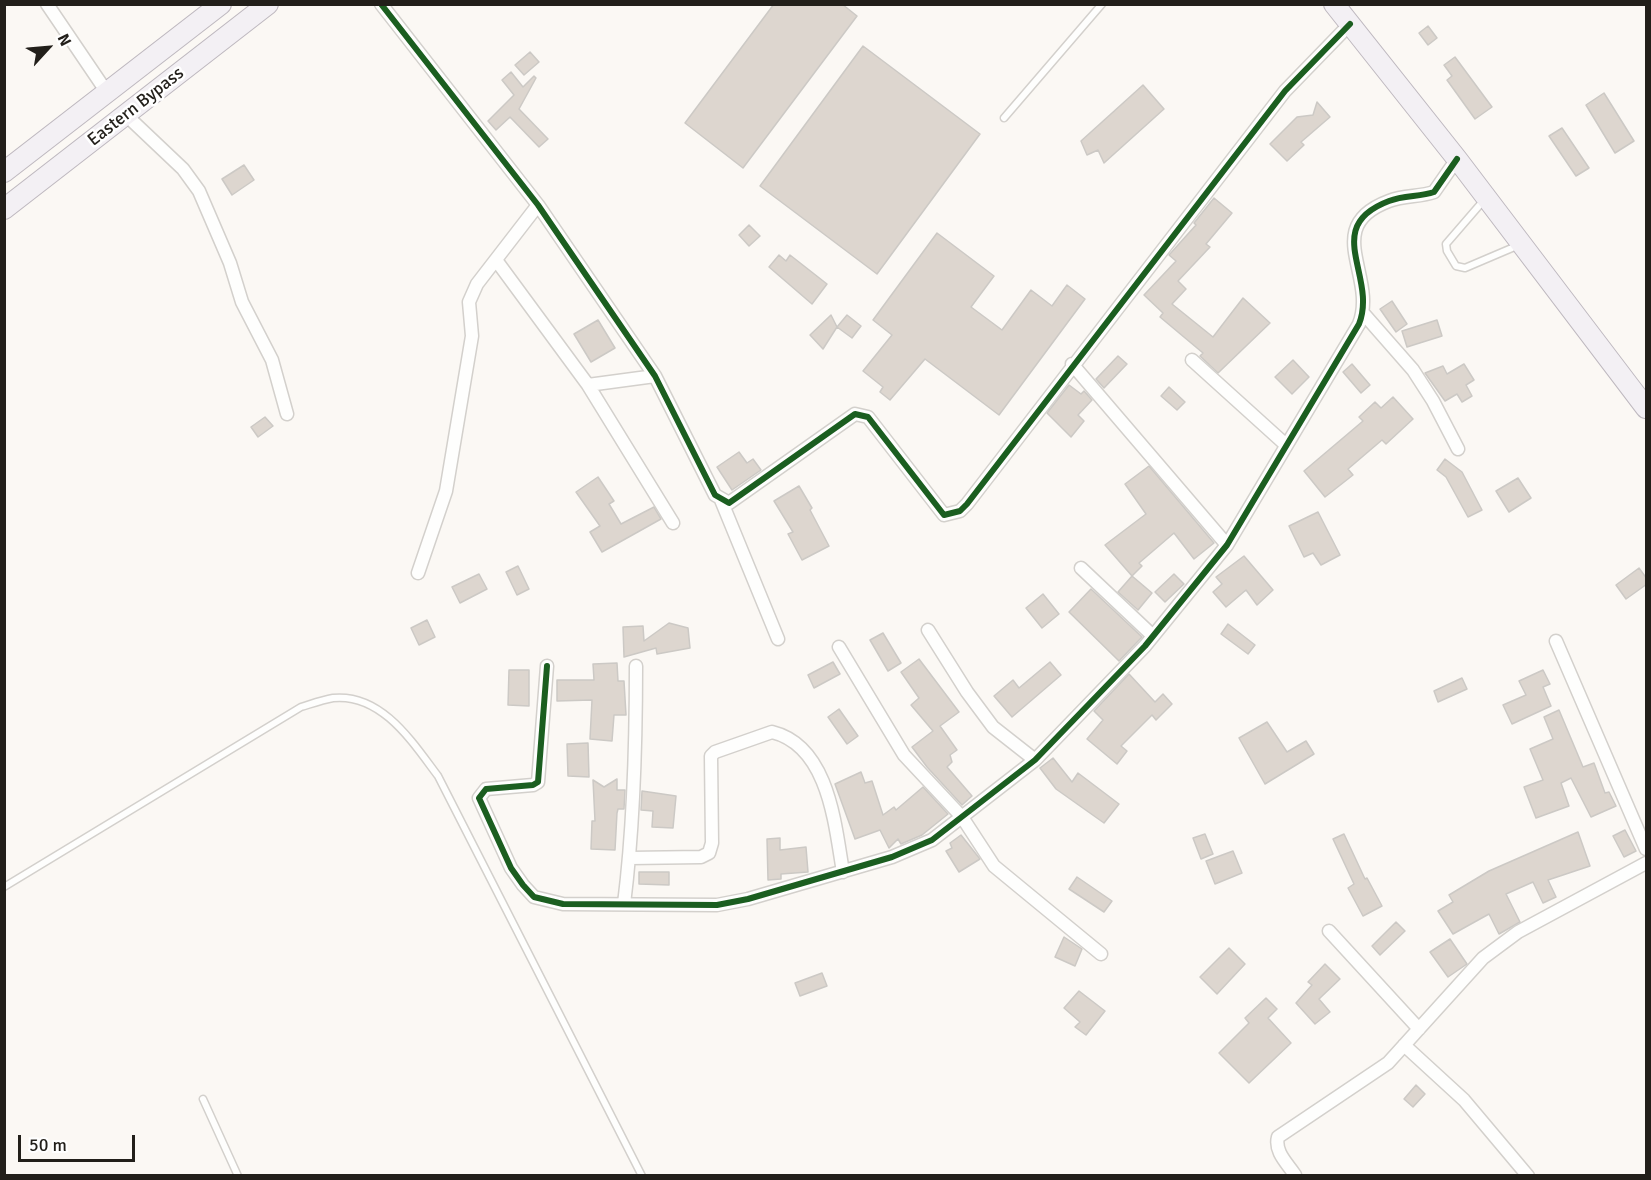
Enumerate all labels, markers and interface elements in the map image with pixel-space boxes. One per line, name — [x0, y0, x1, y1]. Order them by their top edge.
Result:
north arrow — [18, 18, 78, 78]
text: N — [53, 31, 76, 49]
street label: Eastern Bypass — [84, 63, 188, 151]
scale bar — [21, 1123, 138, 1161]
text: 50 m — [29, 1134, 67, 1156]

